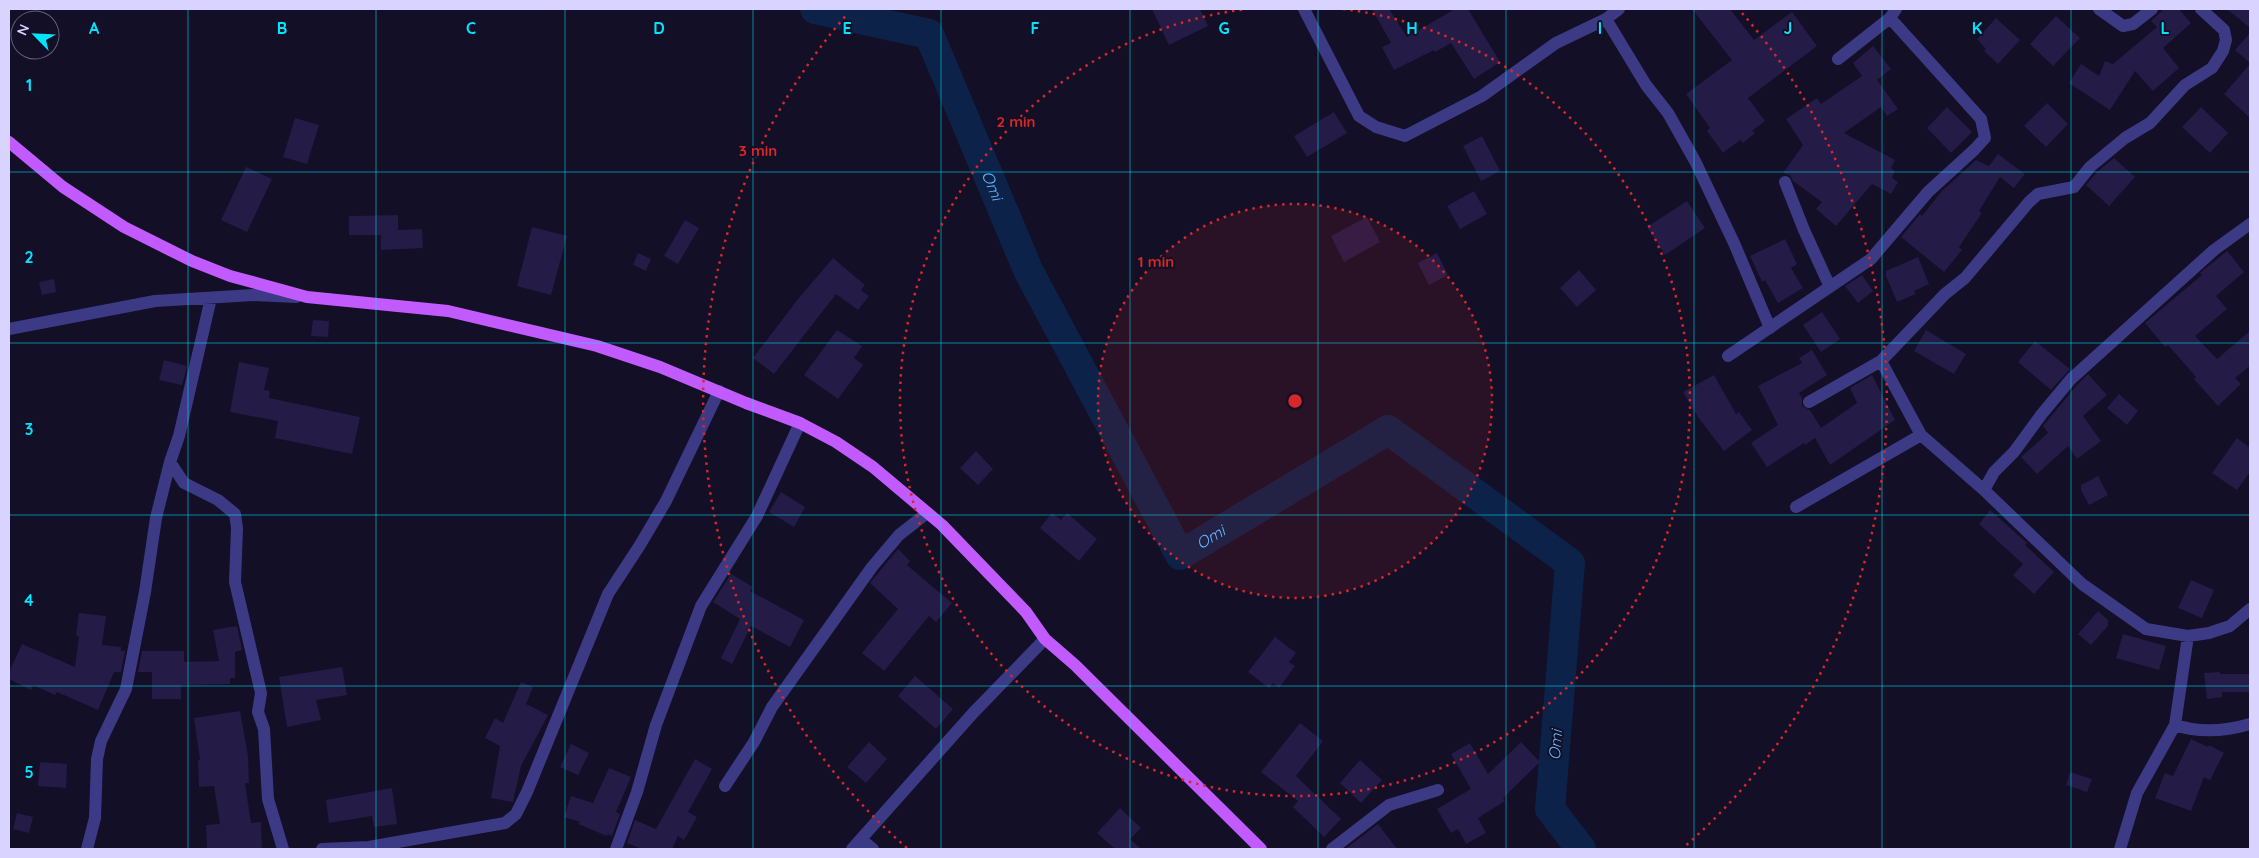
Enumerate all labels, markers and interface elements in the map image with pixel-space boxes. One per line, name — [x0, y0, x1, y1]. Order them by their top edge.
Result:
north arrow — [10, 10, 60, 60]
text: A — [89, 18, 100, 38]
text: B — [277, 18, 287, 38]
text: C — [466, 18, 476, 38]
text: D — [653, 18, 665, 38]
text: E — [842, 18, 852, 38]
text: F — [1031, 18, 1040, 38]
text: G — [1218, 18, 1230, 38]
text: H — [1406, 18, 1418, 38]
text: I — [1598, 18, 1602, 38]
text: J — [1784, 18, 1792, 38]
text: K — [1972, 18, 1982, 38]
text: L — [2161, 18, 2170, 38]
text: N — [13, 21, 33, 38]
text: 1 — [26, 75, 32, 95]
text: 2 min — [996, 112, 1036, 131]
text: 3 min — [739, 141, 777, 160]
water label: Omi — [977, 168, 1008, 205]
text: 2 — [24, 247, 34, 267]
text: 1 min — [1138, 252, 1174, 271]
centre of rings — [1286, 392, 1304, 410]
text: 3 — [25, 419, 33, 439]
water label: Omi — [1192, 520, 1230, 553]
text: 4 — [24, 590, 34, 610]
water label: Omi — [1544, 727, 1566, 761]
text: 5 — [24, 762, 34, 782]

